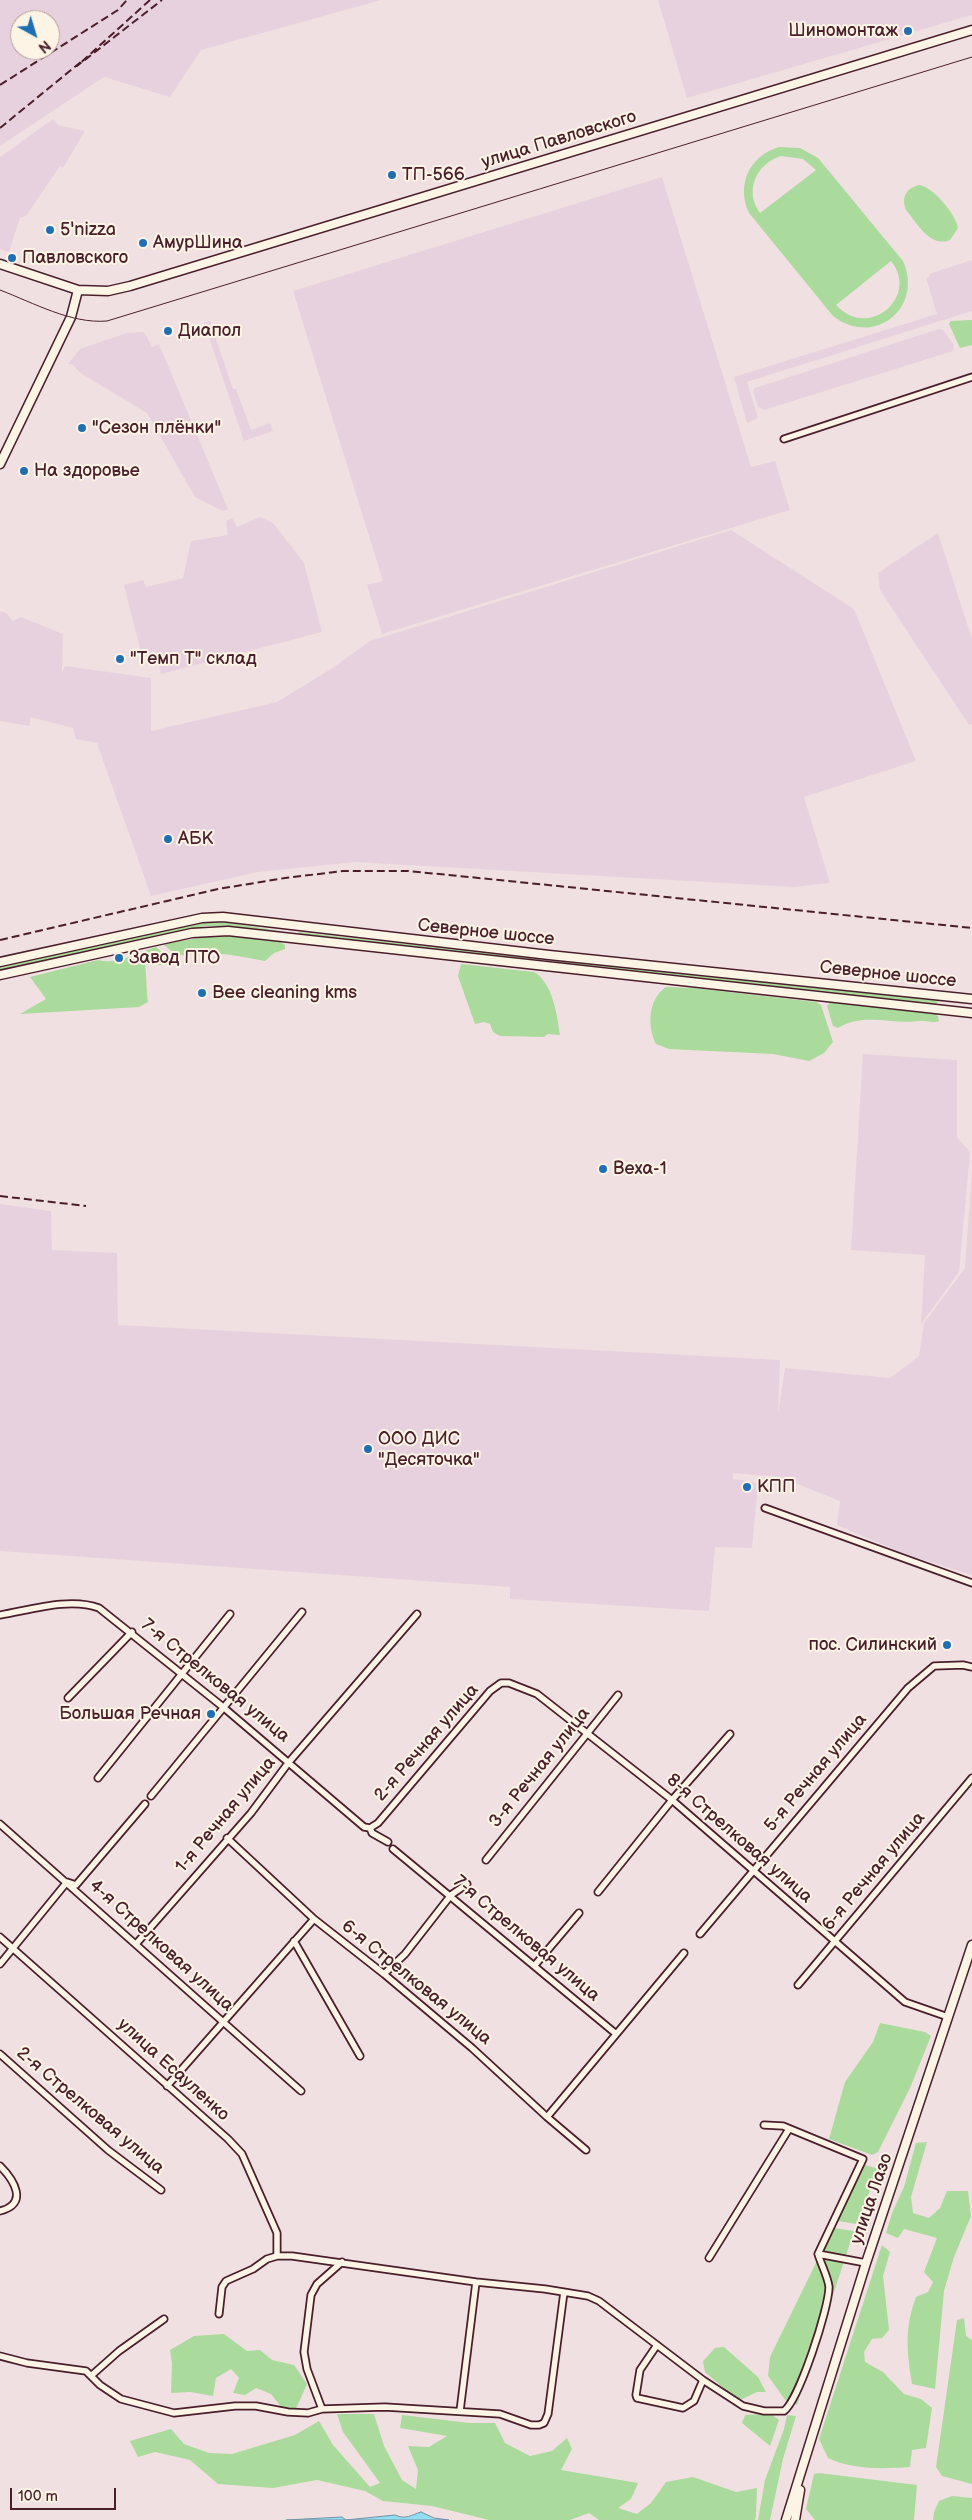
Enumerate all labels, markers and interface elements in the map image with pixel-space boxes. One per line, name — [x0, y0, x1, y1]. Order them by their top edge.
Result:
north arrow — [10, 10, 60, 60]
place label: Шиномонтаж — [788, 20, 898, 42]
marker: Шиномонтаж — [902, 25, 914, 37]
text: N — [35, 36, 54, 56]
street label: улица Павловского — [479, 106, 639, 174]
place label: ТП-566 — [402, 164, 465, 186]
marker: ТП-566 — [386, 169, 398, 181]
place label: 5'nizza — [60, 219, 116, 241]
marker: 5'nizza — [44, 224, 56, 236]
place label: АмурШина — [153, 232, 243, 254]
marker: АмурШина — [137, 237, 149, 249]
place label: Павловского — [22, 247, 128, 269]
marker: Павловского — [6, 252, 18, 264]
place label: Диапол — [178, 320, 241, 342]
marker: Диапол — [162, 325, 174, 337]
place label: "Сезон плёнки" — [92, 417, 221, 439]
marker: "Сезон плёнки" — [76, 422, 88, 434]
place label: На здоровье — [34, 460, 140, 482]
marker: На здоровье — [18, 465, 30, 477]
place label: "Темп Т" склад — [130, 648, 257, 670]
marker: "Темп Т" склад — [114, 653, 126, 665]
place label: АБК — [178, 828, 213, 850]
marker: АБК — [162, 833, 174, 845]
street label: Северное шоссе — [417, 915, 555, 951]
place label: Завод ПТО — [129, 947, 220, 969]
marker: Завод ПТО — [113, 952, 125, 964]
street label: Северное шоссе — [819, 957, 957, 993]
place label: Bee cleaning kms — [212, 982, 357, 1004]
marker: Bee cleaning kms — [196, 987, 208, 999]
place label: Веха-1 — [613, 1158, 667, 1180]
marker: Веха-1 — [597, 1163, 609, 1175]
place label: ООО ДИС "Десяточка" — [378, 1428, 480, 1470]
marker: ООО ДИС "Десяточка" — [362, 1443, 374, 1455]
place label: КПП — [757, 1476, 796, 1498]
marker: КПП — [741, 1481, 753, 1493]
street label: 7-я Стрелковая улица — [136, 1615, 294, 1747]
place label: пос. Силинский — [809, 1634, 937, 1656]
marker: пос. Силинский — [941, 1639, 953, 1651]
street label: 2-я Речная улица — [370, 1680, 484, 1806]
place label: Большая Речная — [59, 1703, 201, 1725]
street label: 3-я Речная улица — [485, 1703, 595, 1833]
marker: Большая Речная — [205, 1708, 217, 1720]
street label: 5-я Речная улица — [760, 1709, 872, 1837]
street label: 1-я Речная улица — [171, 1753, 281, 1877]
street label: 8-я Стрелковая улица — [662, 1770, 816, 1908]
street label: 6-я Речная улица — [818, 1808, 930, 1936]
street label: 7-я Стрелковая улица — [448, 1871, 604, 2007]
street label: 4-я Стрелковая улица — [84, 1875, 238, 2017]
street label: 6-я Стрелковая улица — [337, 1916, 495, 2050]
street label: улица Есауленко — [113, 2014, 233, 2126]
street label: 2-я Стрелковая улица — [12, 2043, 168, 2179]
street label: улица Лазо — [846, 2151, 898, 2247]
scale bar — [12, 2478, 119, 2510]
text: 100 m — [18, 2487, 58, 2506]

